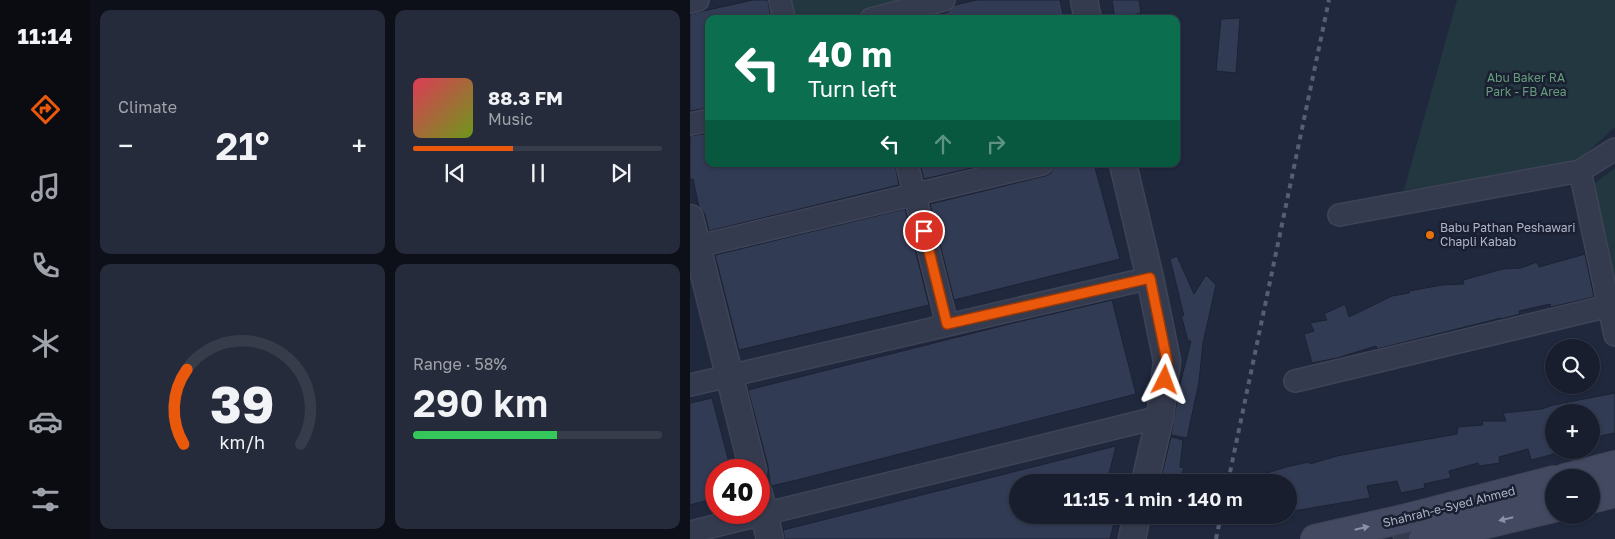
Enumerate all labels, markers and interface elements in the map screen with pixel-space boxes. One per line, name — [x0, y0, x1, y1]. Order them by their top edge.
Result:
text: 11:14 — [18, 22, 72, 49]
text: 40 m — [808, 33, 892, 75]
icon: left — [725, 35, 790, 100]
park label: Abu Baker RA Park - FB Area — [1485, 70, 1567, 99]
text: Turn left — [808, 75, 897, 102]
text: 88.3 FM — [488, 86, 563, 109]
icon: directions — [28, 92, 63, 127]
text: Climate — [118, 97, 177, 117]
text: Music — [488, 109, 533, 129]
text: 21° — [216, 123, 270, 168]
text: − — [118, 129, 133, 162]
text: + — [352, 129, 367, 162]
icon: left — [876, 130, 904, 158]
icon: ahead — [929, 130, 957, 158]
icon: right — [982, 130, 1010, 158]
icon: previous — [441, 159, 469, 187]
icon: pause — [524, 159, 552, 187]
icon: next — [607, 159, 635, 187]
icon: music — [28, 170, 63, 205]
pin — [903, 210, 945, 252]
icon: arrive — [910, 217, 938, 245]
place label: Babu Pathan Peshawari Chapli Kabab — [1440, 220, 1575, 249]
marker: Babu Pathan Peshawari Chapli Kabab — [1424, 229, 1436, 241]
icon: phone — [28, 248, 63, 283]
icon: climate — [28, 326, 63, 361]
map controls — [1545, 339, 1600, 524]
button: search — [1545, 339, 1600, 394]
position arrow — [1138, 353, 1190, 405]
text: Range · 58% — [413, 354, 507, 374]
text: 39 — [210, 372, 275, 434]
text: 290 km — [413, 380, 548, 425]
icon: car — [28, 404, 63, 439]
button: + — [1545, 404, 1600, 459]
text: km/h — [220, 431, 265, 453]
speed limit sign: 40 — [705, 459, 770, 524]
button: − — [1545, 469, 1600, 524]
icon: filters — [28, 482, 63, 517]
street label: Shahrah-e-Syed Ahmed — [1381, 483, 1517, 530]
text: 11:15 · 1 min · 140 m — [1063, 487, 1243, 510]
one-way arrow — [1499, 515, 1514, 523]
one-way arrow — [1355, 524, 1370, 532]

